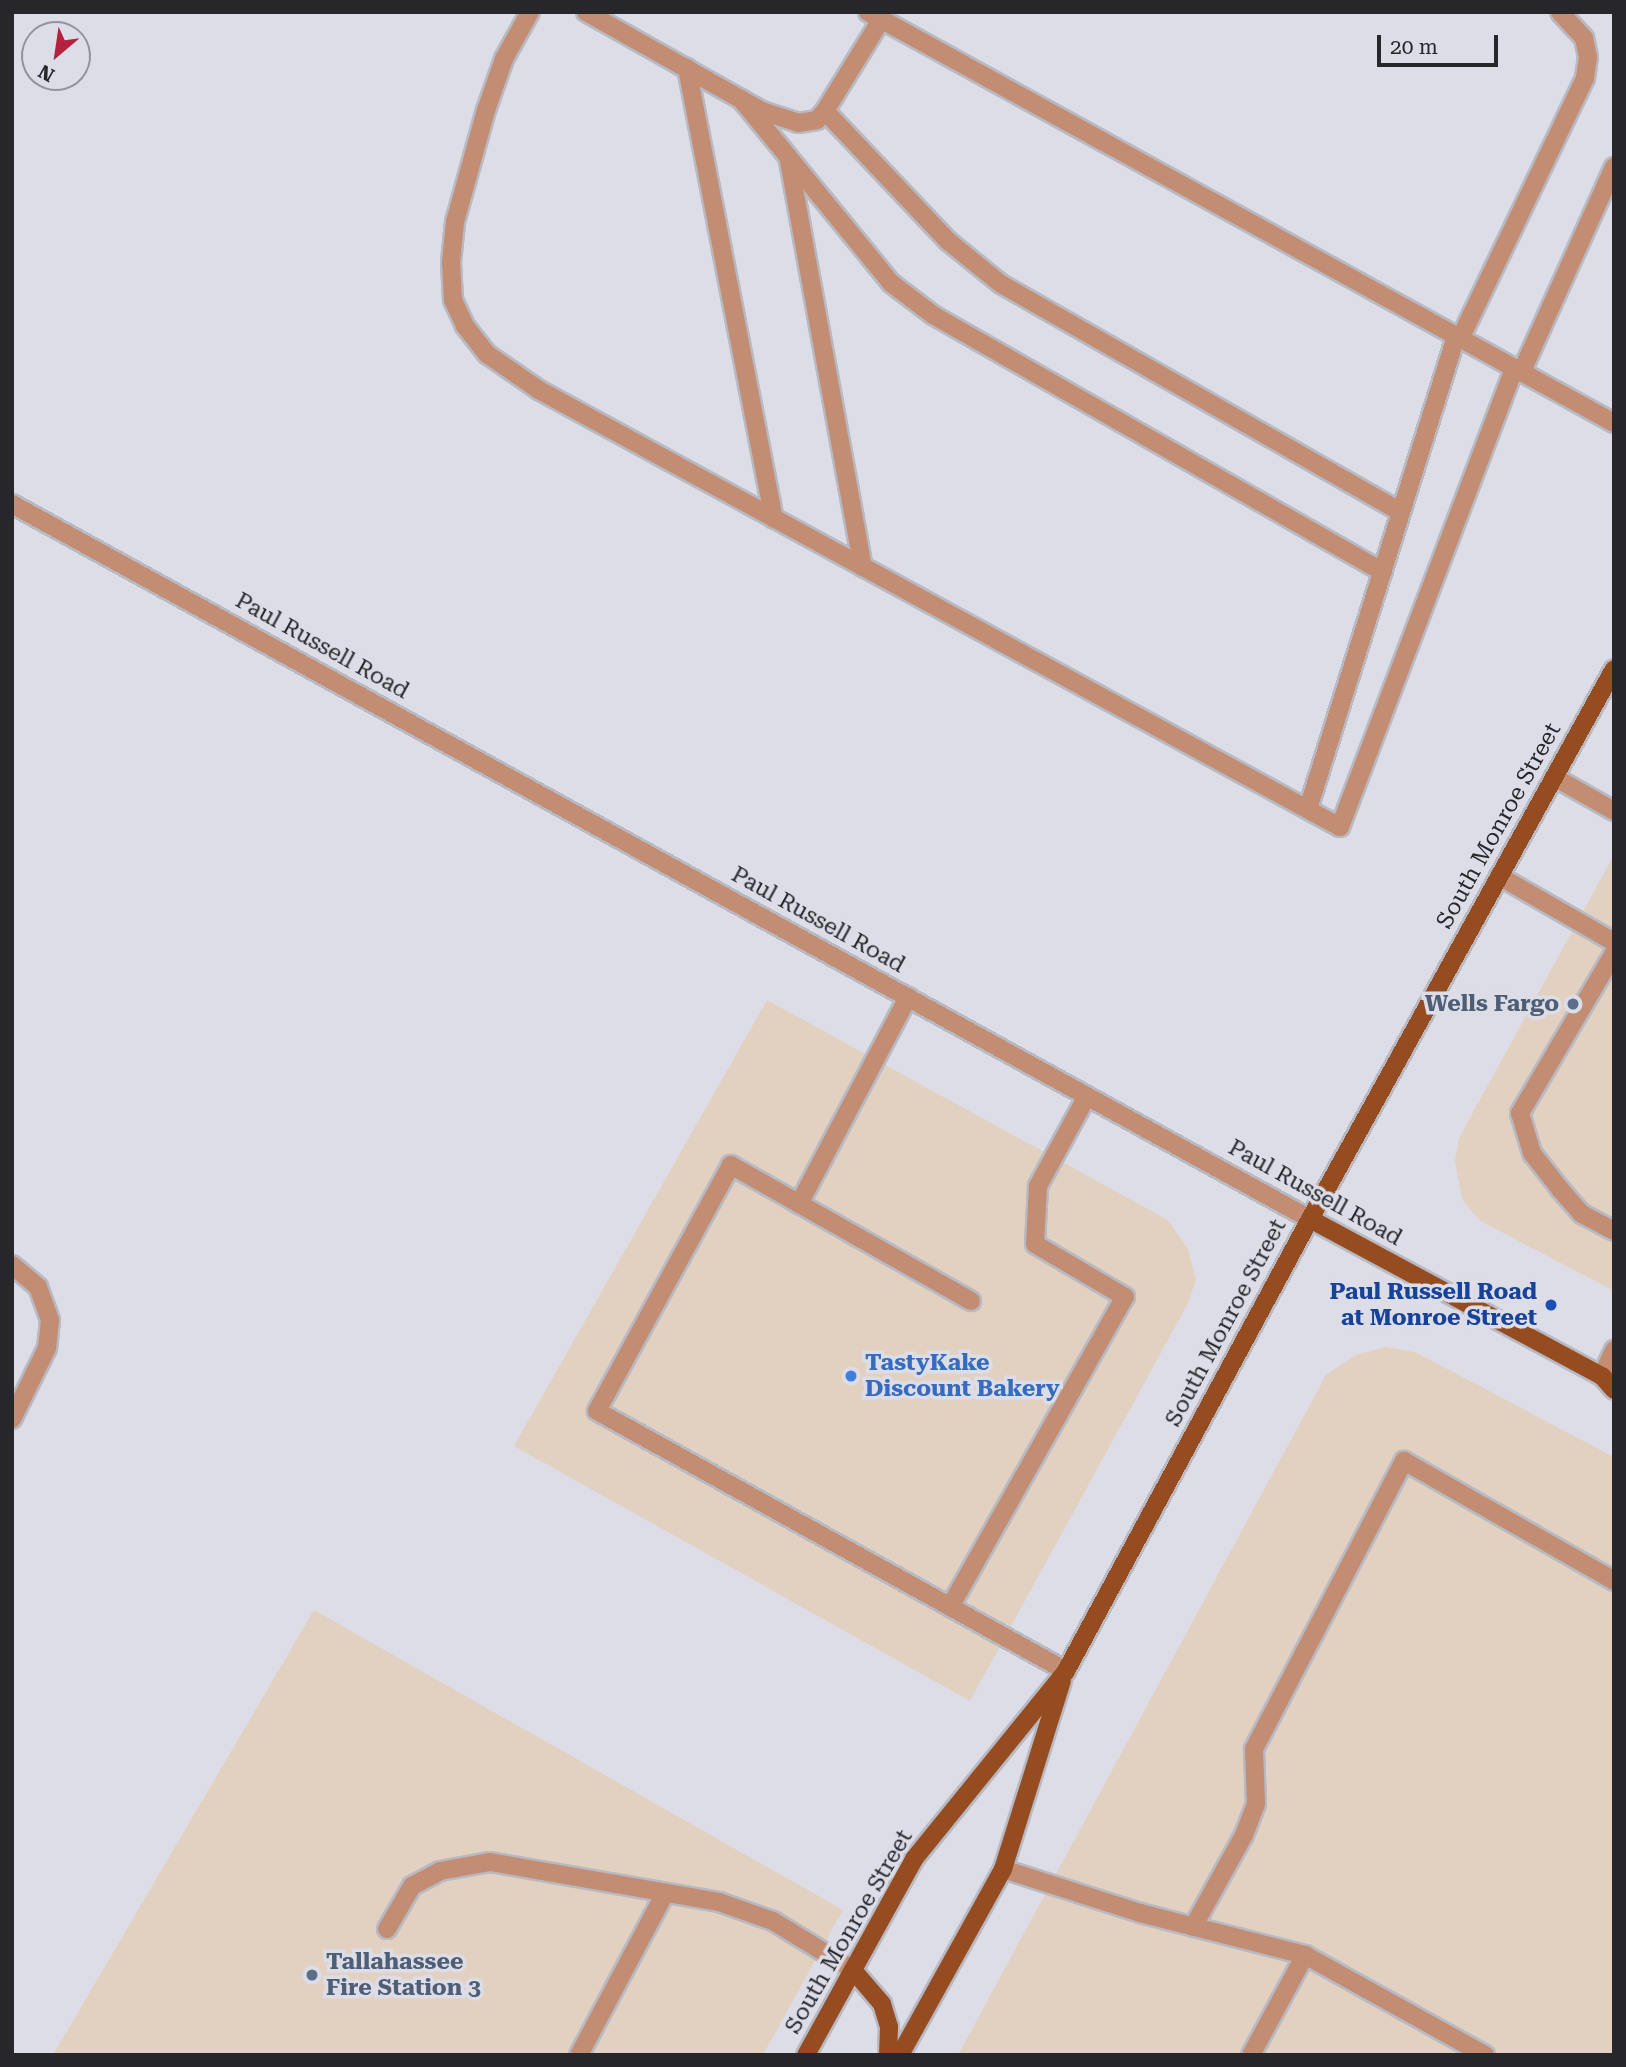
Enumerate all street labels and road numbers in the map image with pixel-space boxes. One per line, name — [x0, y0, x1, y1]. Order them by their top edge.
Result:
street label: Paul Russell Road — [230, 587, 414, 705]
street label: South Monroe Street — [1431, 718, 1567, 934]
street label: Paul Russell Road — [726, 861, 910, 979]
street label: Paul Russell Road — [1223, 1134, 1407, 1252]
street label: South Monroe Street — [1160, 1215, 1292, 1431]
street label: South Monroe Street — [779, 1825, 919, 2039]

